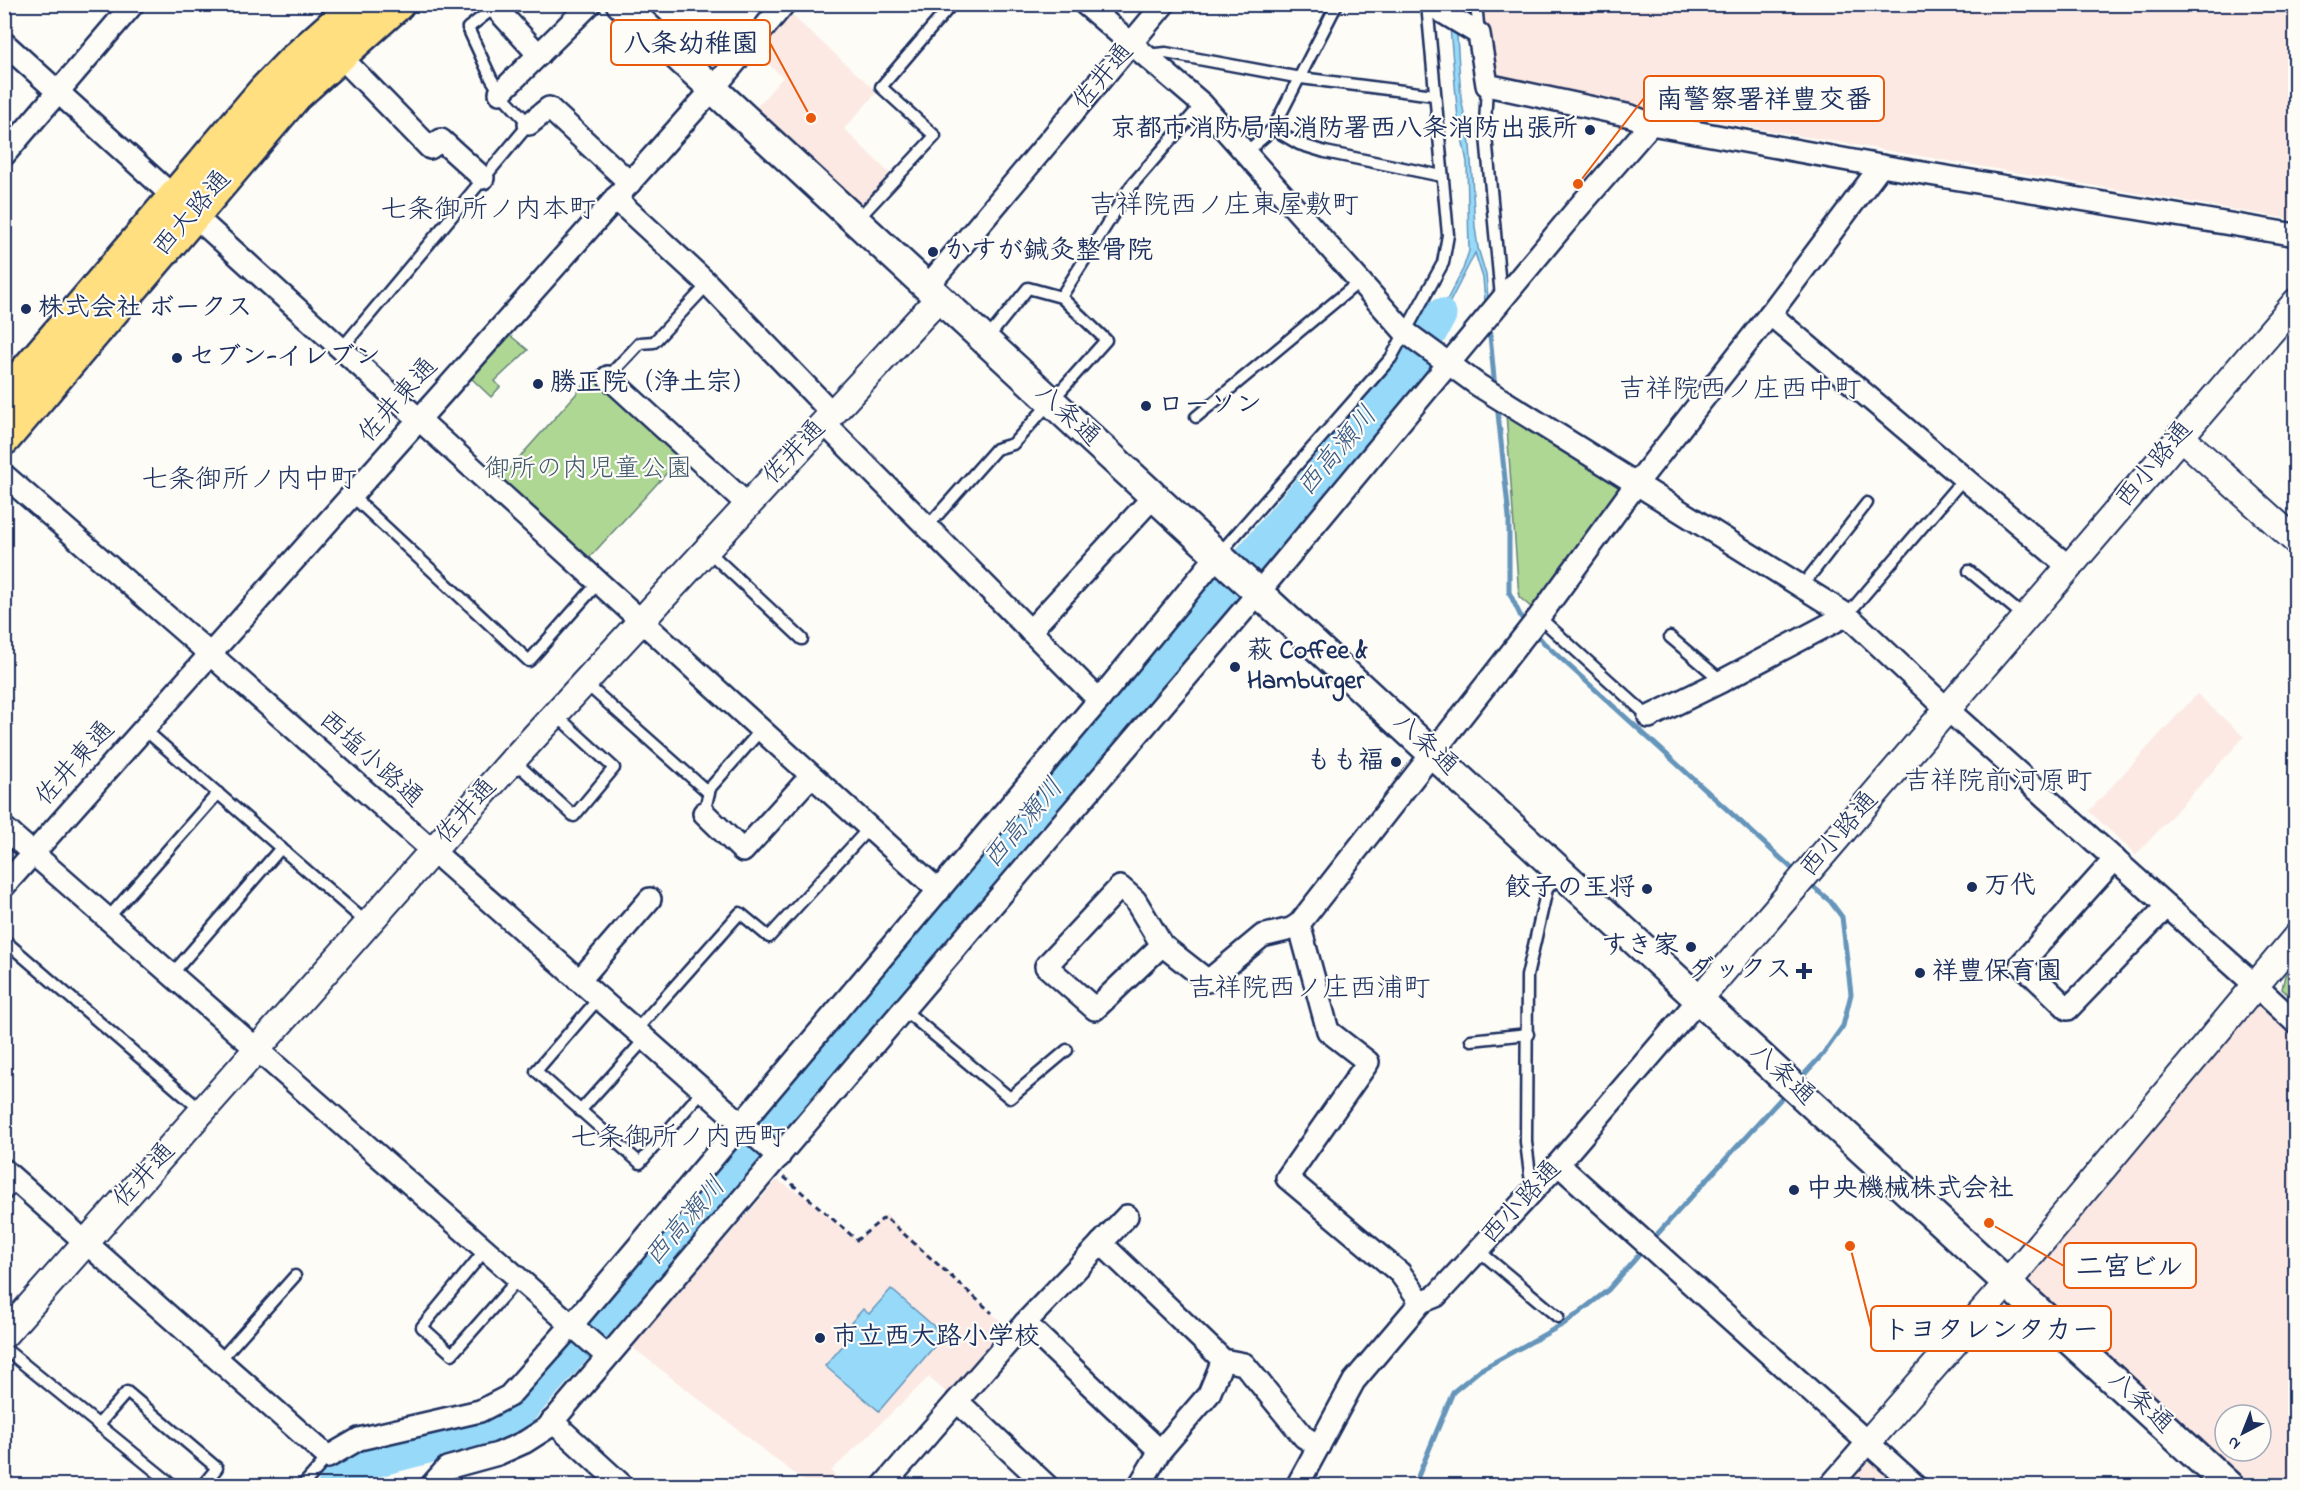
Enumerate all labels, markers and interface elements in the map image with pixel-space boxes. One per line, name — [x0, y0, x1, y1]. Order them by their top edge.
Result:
callout: 八条幼稚園 — [611, 20, 770, 65]
text: 八条幼稚園 — [624, 26, 759, 65]
street label: 佐井通 — [1064, 35, 1144, 119]
callout: 南警察署祥豊交番 — [1644, 76, 1884, 121]
text: 南警察署祥豊交番 — [1656, 82, 1872, 121]
place label: 京都市消防局南消防署西八条消防出張所 — [1110, 111, 1578, 149]
marker: 京都市消防局南消防署西八条消防出張所 — [1583, 123, 1597, 137]
street label: 西大路通 — [145, 162, 241, 266]
district label: 吉祥院西ノ庄東屋敷町 — [1089, 187, 1359, 226]
district label: 七条御所ノ内本町 — [380, 191, 596, 230]
place label: かすが鍼灸整骨院 — [945, 233, 1153, 271]
marker: かすが鍼灸整骨院 — [926, 245, 940, 259]
place label: 株式会社 ボークス — [38, 290, 253, 328]
marker: 株式会社 ボークス — [19, 302, 33, 316]
place label: セブン-イレブン — [189, 339, 381, 377]
street label: 佐井東通 — [350, 350, 448, 452]
marker: セブン-イレブン — [170, 351, 184, 365]
place label: 勝正院（浄土宗） — [550, 365, 758, 403]
district label: 吉祥院西ノ庄西中町 — [1619, 371, 1862, 410]
street label: 八条通 — [1026, 376, 1108, 456]
marker: 勝正院（浄土宗） — [531, 377, 545, 391]
place label: ローソン — [1158, 387, 1262, 425]
water label: 西高瀬川 — [1288, 398, 1388, 506]
marker: ローソン — [1139, 399, 1153, 413]
street label: 佐井通 — [755, 412, 835, 494]
street label: 西小路通 — [2107, 413, 2203, 517]
park label: 御所の内児童公園 — [484, 451, 692, 489]
district label: 七条御所ノ内中町 — [141, 461, 357, 500]
place label: 萩 Coffee & Hamburger — [1247, 633, 1368, 702]
marker: 萩 Coffee & Hamburger — [1228, 660, 1242, 674]
street label: 西塩小路通 — [309, 702, 431, 818]
street label: 八条通 — [1384, 705, 1466, 785]
street label: 佐井東通 — [27, 713, 125, 815]
place label: もも福 — [1306, 743, 1384, 781]
marker: もも福 — [1389, 755, 1403, 769]
district label: 吉祥院前河原町 — [1904, 763, 2093, 802]
street label: 佐井通 — [427, 770, 507, 854]
water label: 西高瀬川 — [974, 770, 1074, 878]
street label: 西小路通 — [1792, 783, 1888, 887]
place label: 万代 — [1984, 868, 2036, 906]
place label: 餃子の王将 — [1505, 870, 1635, 908]
marker: 万代 — [1965, 880, 1979, 894]
marker: 餃子の王将 — [1640, 882, 1654, 896]
place label: すき家 — [1601, 928, 1679, 966]
marker: すき家 — [1684, 940, 1698, 954]
place label: ダックス — [1688, 952, 1792, 990]
place label: 祥豊保育園 — [1932, 954, 2062, 992]
marker: ダックス — [1797, 964, 1811, 978]
marker: 祥豊保育園 — [1913, 966, 1927, 980]
district label: 吉祥院西ノ庄西浦町 — [1188, 970, 1431, 1009]
street label: 八条通 — [1741, 1035, 1823, 1115]
district label: 七条御所ノ内西町 — [570, 1119, 786, 1158]
street label: 佐井通 — [105, 1134, 185, 1218]
street label: 西小路通 — [1473, 1152, 1571, 1254]
water label: 西高瀬川 — [636, 1168, 736, 1276]
place label: 中央機械株式会社 — [1806, 1171, 2014, 1209]
marker: 中央機械株式会社 — [1787, 1183, 1801, 1197]
callout: 二宮ビル — [2064, 1243, 2196, 1288]
text: 二宮ビル — [2076, 1249, 2184, 1288]
callout: トヨタレンタカー — [1871, 1306, 2111, 1351]
text: トヨタレンタカー — [1883, 1312, 2099, 1351]
place label: 市立西大路小学校 — [832, 1319, 1040, 1357]
marker: 市立西大路小学校 — [813, 1331, 827, 1345]
street label: 八条通 — [2099, 1363, 2181, 1443]
north arrow — [2213, 1403, 2273, 1463]
text: N — [2222, 1430, 2246, 1455]

